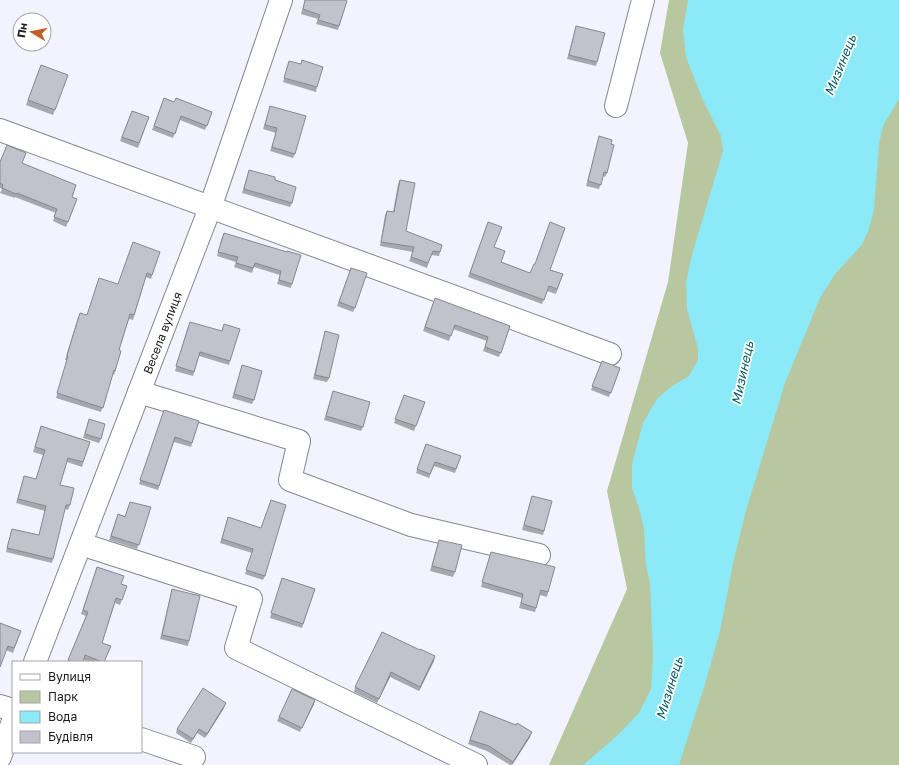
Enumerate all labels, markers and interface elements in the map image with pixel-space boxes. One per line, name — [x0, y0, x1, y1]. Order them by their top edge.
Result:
north arrow — [12, 12, 52, 52]
text: Пн — [14, 21, 29, 39]
water label: Мизинець — [821, 31, 860, 98]
street label: Весела вулиця — [139, 289, 185, 376]
water label: Мизинець — [727, 339, 757, 406]
water label: Мизинець — [652, 654, 686, 721]
legend — [12, 661, 142, 753]
text: Вулиця — [48, 669, 91, 684]
text: Парк — [48, 689, 78, 704]
text: Вода — [48, 709, 77, 724]
text: Будівля — [48, 729, 93, 744]

